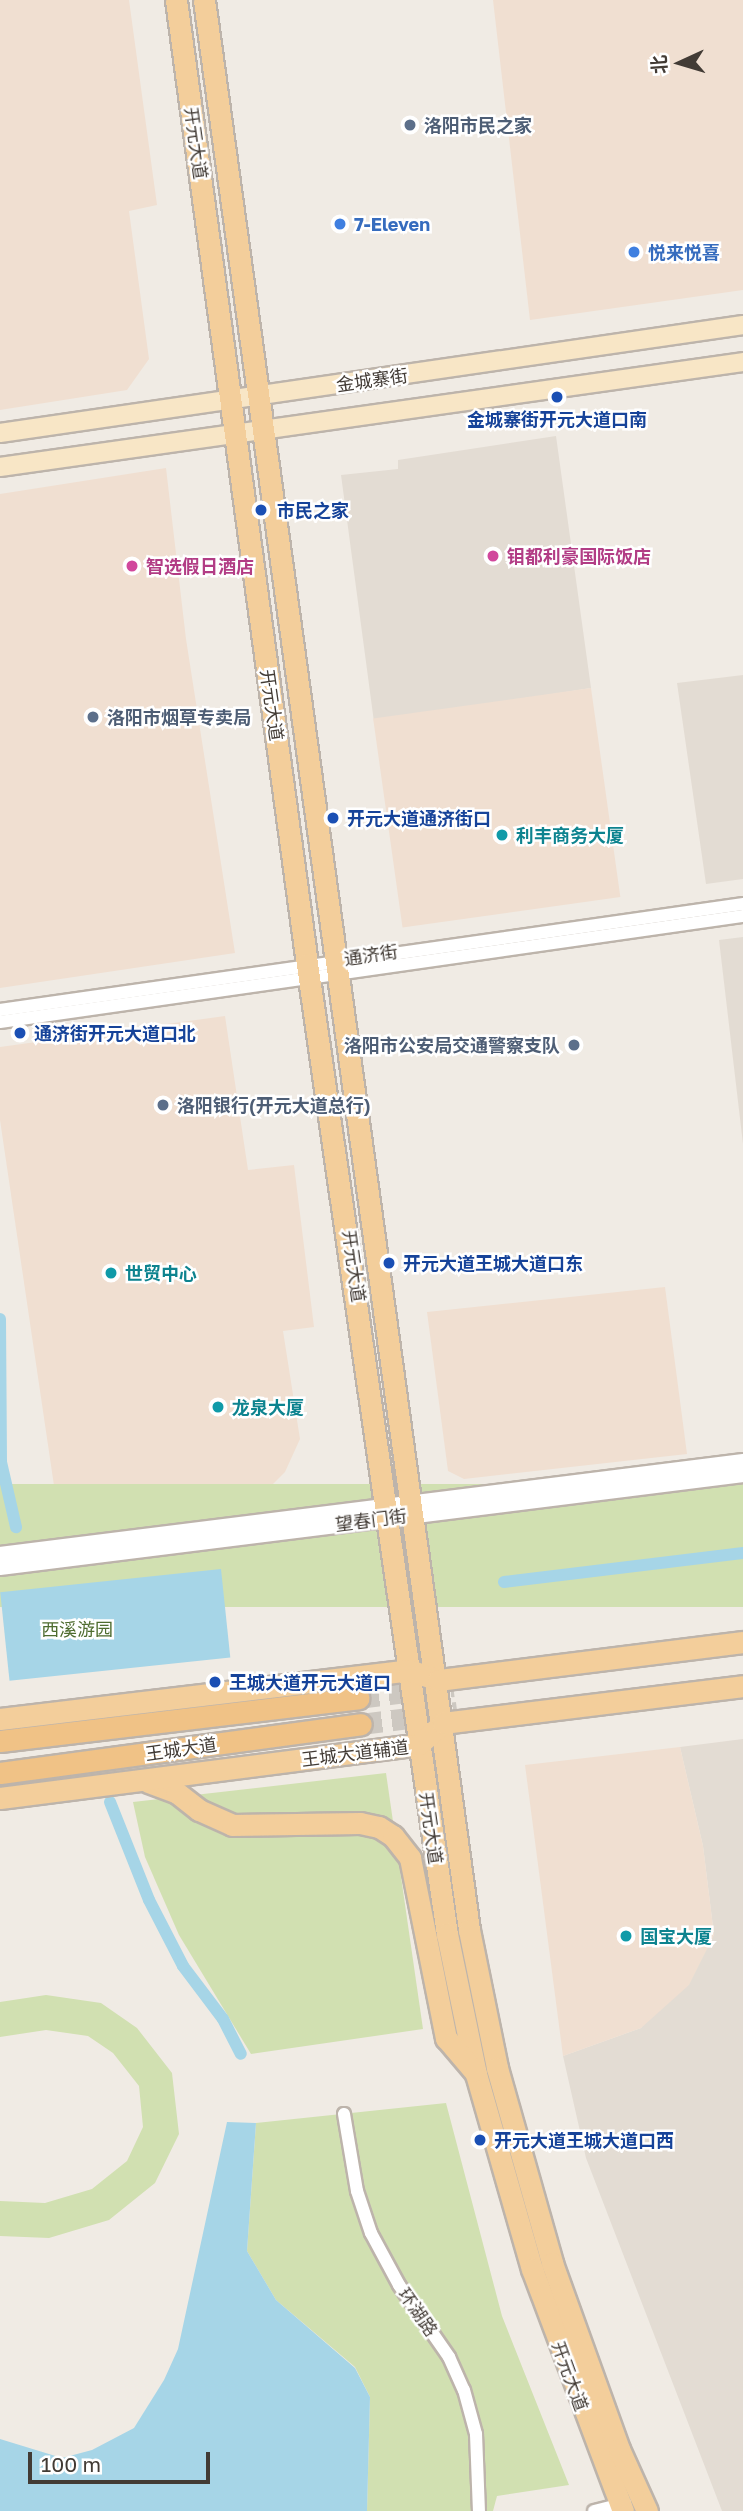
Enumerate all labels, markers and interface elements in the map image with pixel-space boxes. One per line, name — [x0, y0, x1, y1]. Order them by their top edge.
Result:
north arrow — [645, 28, 715, 98]
text: 北 — [646, 54, 671, 75]
street label: 开元大道 — [180, 106, 212, 180]
place label: 洛阳市民之家 — [424, 114, 532, 136]
marker: 洛阳市民之家 — [402, 117, 418, 133]
place label: 7-Eleven — [354, 213, 430, 235]
marker: 7-Eleven — [332, 216, 348, 232]
place label: 悦来悦喜 — [648, 241, 720, 263]
marker: 悦来悦喜 — [626, 244, 642, 260]
street label: 金城寨街 — [335, 364, 409, 396]
marker: 金城寨街开元大道口南 — [549, 389, 565, 405]
place label: 金城寨街开元大道口南 — [467, 408, 647, 430]
place label: 市民之家 — [277, 499, 349, 521]
marker: 市民之家 — [251, 500, 271, 520]
place label: 钼都利豪国际饭店 — [507, 545, 651, 567]
marker: 钼都利豪国际饭店 — [485, 548, 501, 564]
place label: 智选假日酒店 — [146, 555, 254, 577]
marker: 智选假日酒店 — [124, 558, 140, 574]
street label: 开元大道 — [256, 668, 288, 742]
place label: 洛阳市烟草专卖局 — [107, 706, 251, 728]
marker: 洛阳市烟草专卖局 — [85, 709, 101, 725]
place label: 开元大道通济街口 — [347, 807, 491, 829]
marker: 开元大道通济街口 — [325, 810, 341, 826]
place label: 利丰商务大厦 — [516, 824, 624, 846]
marker: 利丰商务大厦 — [494, 827, 510, 843]
street label: 通济街 — [343, 941, 399, 969]
place label: 通济街开元大道口北 — [34, 1022, 196, 1044]
marker: 通济街开元大道口北 — [12, 1025, 28, 1041]
place label: 洛阳市公安局交通警察支队 — [344, 1034, 560, 1056]
marker: 洛阳市公安局交通警察支队 — [566, 1037, 582, 1053]
place label: 洛阳银行(开元大道总行) — [177, 1094, 371, 1116]
marker: 洛阳银行(开元大道总行) — [155, 1097, 171, 1113]
street label: 开元大道 — [338, 1229, 370, 1303]
place label: 开元大道王城大道口东 — [403, 1252, 583, 1274]
marker: 开元大道王城大道口东 — [381, 1255, 397, 1271]
place label: 世贸中心 — [125, 1262, 197, 1284]
marker: 世贸中心 — [103, 1265, 119, 1281]
place label: 龙泉大厦 — [232, 1396, 304, 1418]
marker: 龙泉大厦 — [210, 1399, 226, 1415]
street label: 望春门街 — [334, 1505, 408, 1535]
park label: 西溪游园 — [41, 1618, 113, 1640]
place label: 王城大道开元大道口 — [229, 1671, 391, 1693]
marker: 王城大道开元大道口 — [207, 1674, 223, 1690]
street label: 王城大道 — [144, 1733, 218, 1765]
street label: 王城大道辅道 — [300, 1736, 410, 1770]
street label: 开元大道 — [415, 1791, 447, 1865]
place label: 国宝大厦 — [640, 1925, 712, 1947]
marker: 国宝大厦 — [618, 1928, 634, 1944]
place label: 开元大道王城大道口西 — [494, 2129, 674, 2151]
marker: 开元大道王城大道口西 — [472, 2132, 488, 2148]
street label: 环湖路 — [394, 2284, 442, 2340]
street label: 开元大道 — [548, 2338, 592, 2414]
scale bar — [32, 2438, 214, 2482]
text: 100 m — [41, 2451, 101, 2477]

